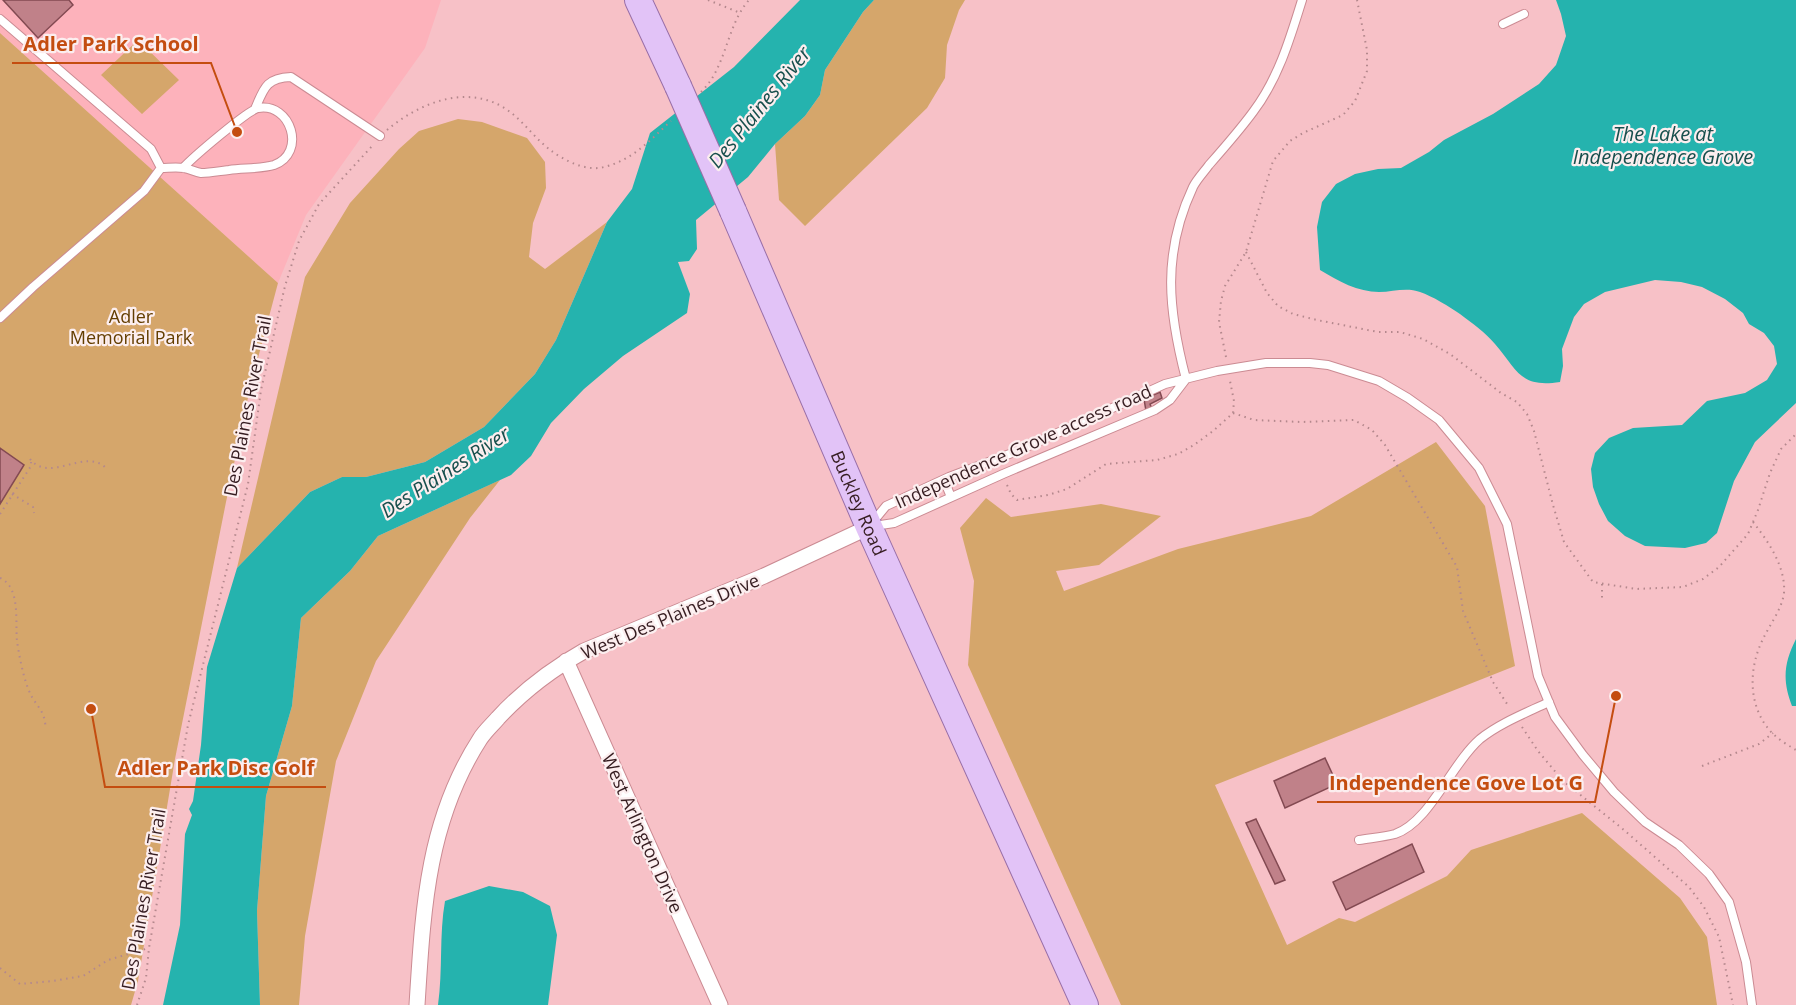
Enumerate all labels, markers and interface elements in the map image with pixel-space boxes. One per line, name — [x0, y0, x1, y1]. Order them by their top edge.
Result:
callout: Adler Park School — [12, 25, 211, 63]
text: Adler Park School — [23, 30, 199, 57]
water label: Des Plaines River — [702, 40, 817, 173]
water label: The Lake at Independence Grove — [1573, 120, 1753, 170]
park label: Adler Memorial Park — [70, 304, 193, 349]
street label: Des Plaines River Trail — [218, 313, 276, 499]
street label: Independence Grove access road — [891, 378, 1155, 514]
water label: Des Plaines River — [375, 420, 516, 524]
street label: Buckley Road — [826, 447, 892, 559]
street label: West Des Plaines Drive — [577, 568, 763, 664]
callout: Adler Park Disc Golf — [105, 749, 326, 787]
street label: West Arlington Drive — [597, 750, 689, 916]
text: Adler Park Disc Golf — [117, 754, 316, 781]
callout: Independence Gove Lot G — [1317, 764, 1595, 802]
text: Independence Gove Lot G — [1329, 769, 1583, 796]
street label: Des Plaines River Trail — [115, 806, 171, 992]

